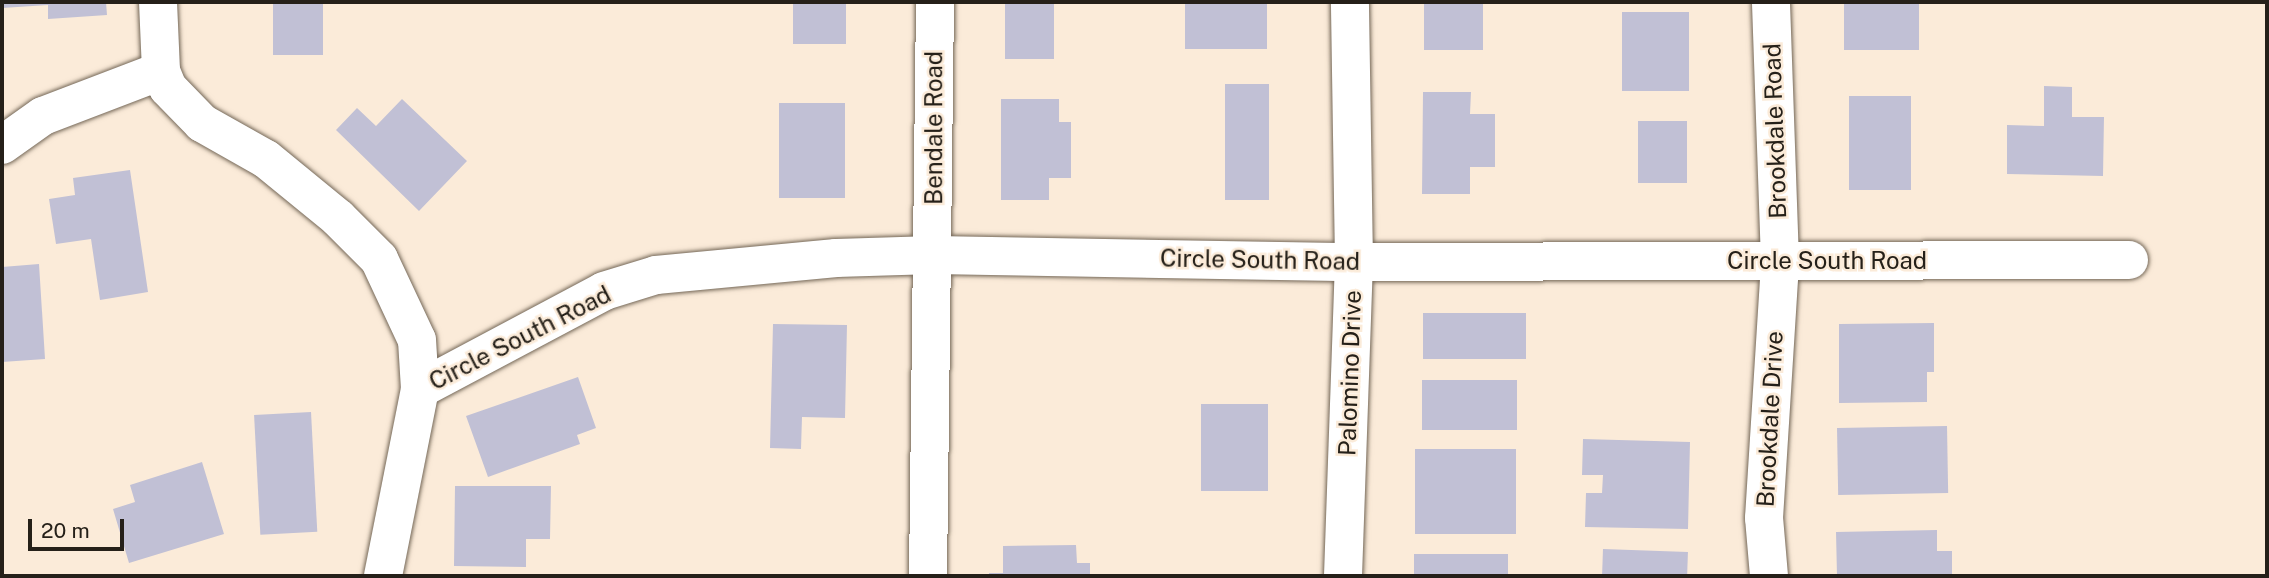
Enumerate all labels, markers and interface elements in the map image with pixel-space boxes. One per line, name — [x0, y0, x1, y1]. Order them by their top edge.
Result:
street label: Brookdale Road — [1758, 43, 1792, 219]
street label: Bendale Road — [920, 51, 948, 205]
street label: Circle South Road — [1160, 244, 1360, 276]
street label: Circle South Road — [1727, 247, 1927, 275]
street label: Circle South Road — [424, 280, 616, 396]
street label: Palomino Drive — [1333, 289, 1367, 457]
street label: Brookdale Drive — [1751, 330, 1789, 508]
scale bar — [32, 504, 128, 548]
text: 20 m — [41, 518, 90, 543]

